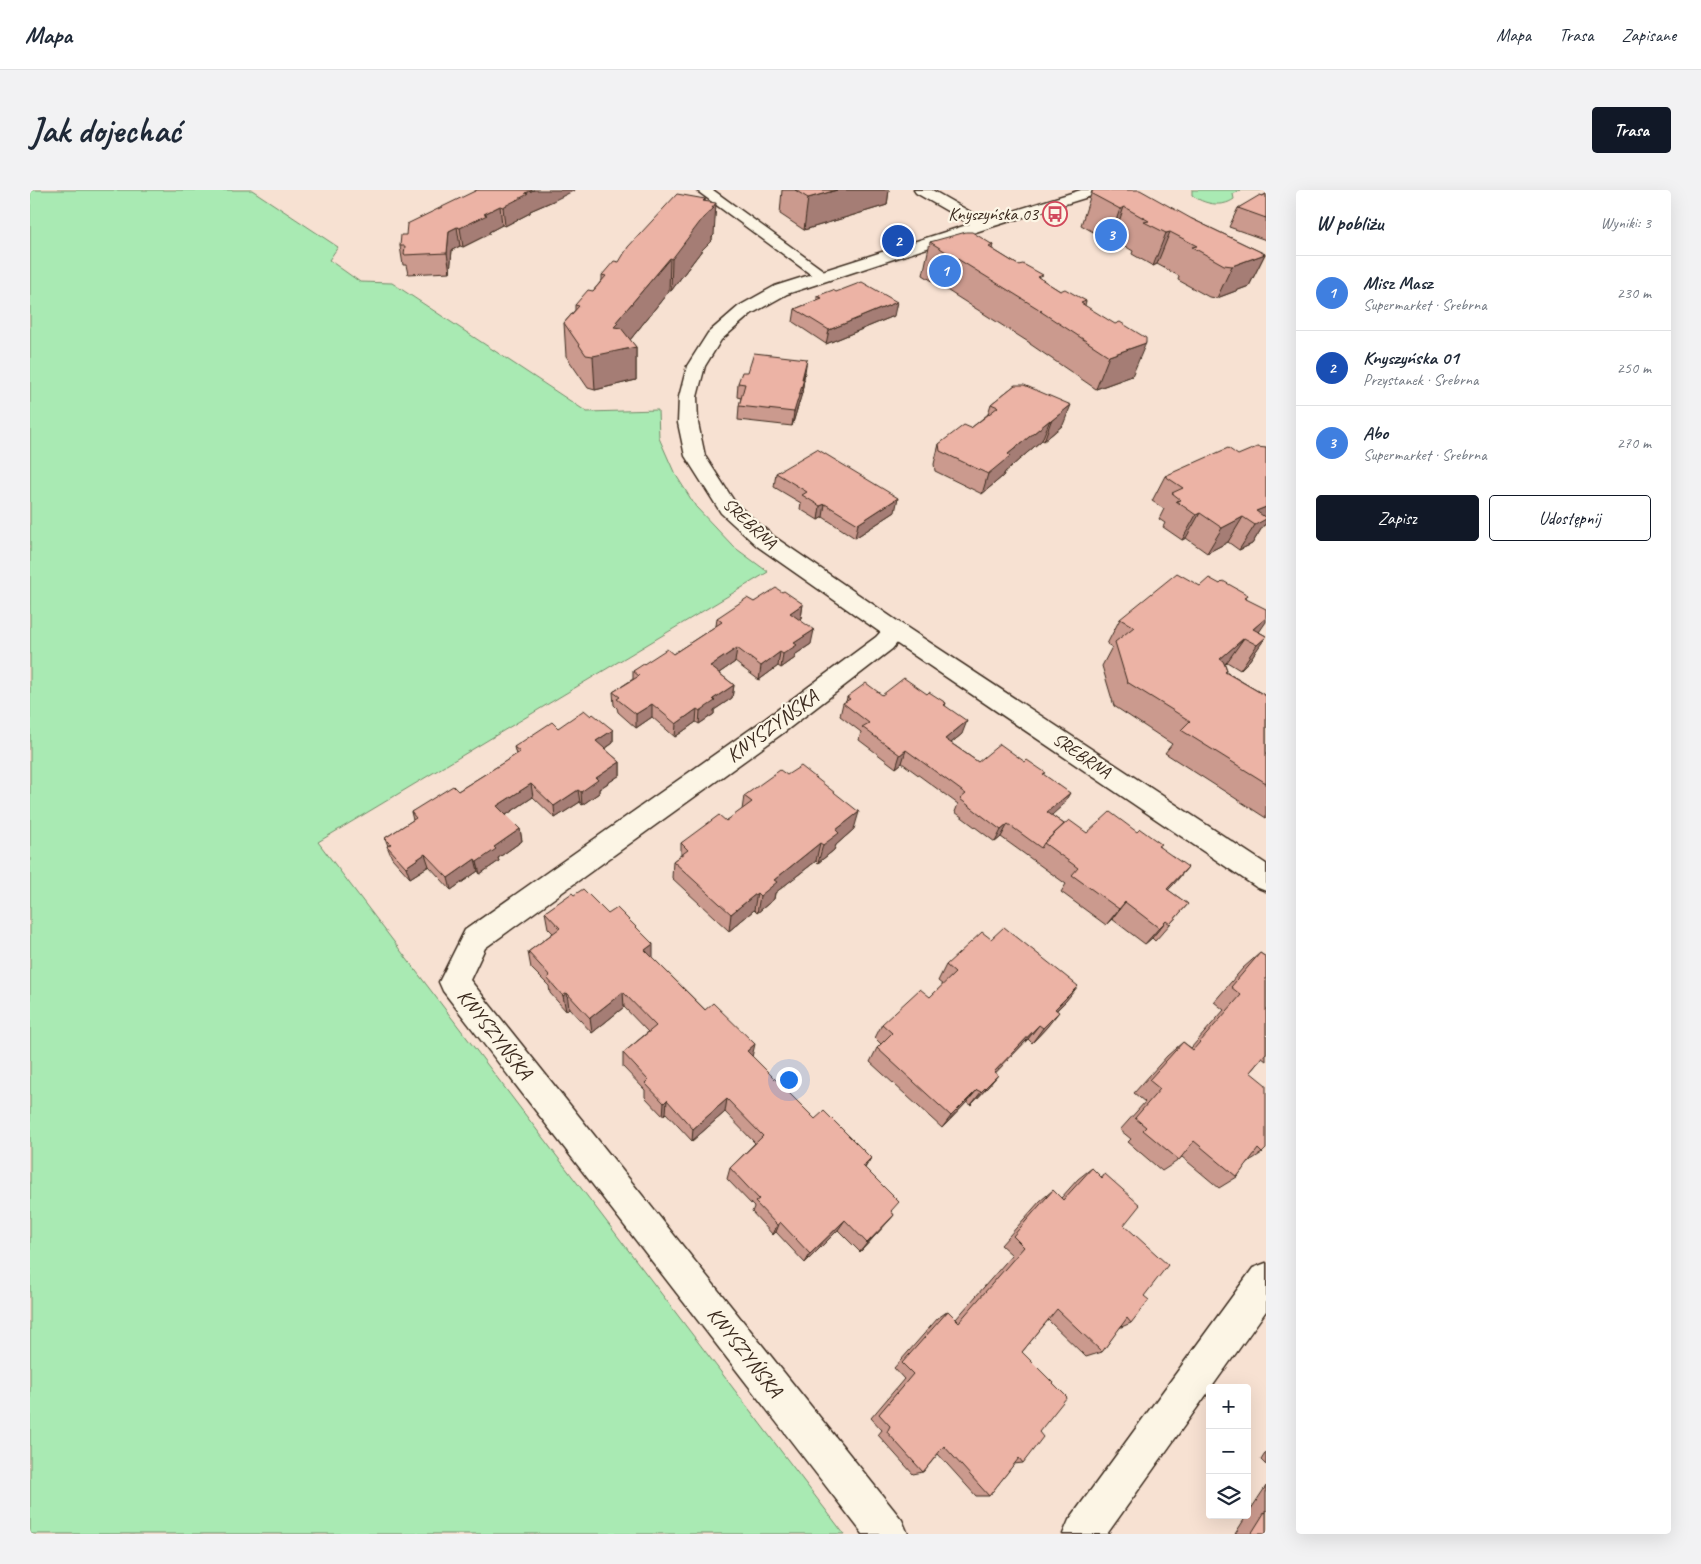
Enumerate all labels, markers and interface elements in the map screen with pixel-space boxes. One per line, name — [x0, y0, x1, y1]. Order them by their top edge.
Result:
text: Mapa — [25, 20, 72, 50]
text: Mapa — [1496, 24, 1531, 46]
text: Trasa — [1559, 24, 1593, 46]
text: Zapisane — [1621, 24, 1676, 46]
button: Trasa — [1592, 107, 1671, 153]
text: Jak dojechać — [30, 108, 181, 153]
bus stop icon: Knyszyńska 03 — [1042, 201, 1068, 227]
place label: Knyszyńska 03 — [948, 203, 1040, 225]
text: W pobliżu — [1316, 210, 1383, 236]
text: Wyniki: 3 — [1600, 213, 1651, 233]
pin: 3 — [1095, 216, 1127, 254]
pin: 2 — [882, 222, 914, 260]
pin: 1 — [929, 252, 961, 290]
text: Misz Masz — [1363, 271, 1432, 295]
text: 1 — [1328, 283, 1336, 303]
text: 230 m — [1617, 283, 1651, 303]
text: Supermarket · Srebrna — [1363, 295, 1487, 315]
text: Knyszyńska 01 — [1363, 346, 1459, 370]
text: 2 — [1328, 358, 1336, 378]
text: 250 m — [1617, 358, 1651, 378]
text: Przystanek · Srebrna — [1363, 370, 1478, 390]
text: Abo — [1363, 421, 1388, 445]
text: 3 — [1328, 433, 1336, 453]
text: 270 m — [1617, 433, 1651, 453]
text: Supermarket · Srebrna — [1363, 445, 1487, 465]
street label: SREBRNA — [719, 493, 782, 554]
button: Zapisz — [1316, 495, 1479, 541]
button: Udostępnij — [1489, 495, 1651, 541]
street label: KNYSZYŃSKA — [721, 683, 824, 768]
street label: SREBRNA — [1049, 728, 1116, 783]
street label: KNYSZYŃSKA — [452, 984, 539, 1085]
your location — [776, 1067, 802, 1093]
street label: KNYSZYŃSKA — [702, 1302, 789, 1403]
map controls — [1206, 1384, 1251, 1519]
button: + — [1206, 1384, 1251, 1429]
button: − — [1206, 1429, 1251, 1474]
button: layers — [1206, 1474, 1251, 1519]

